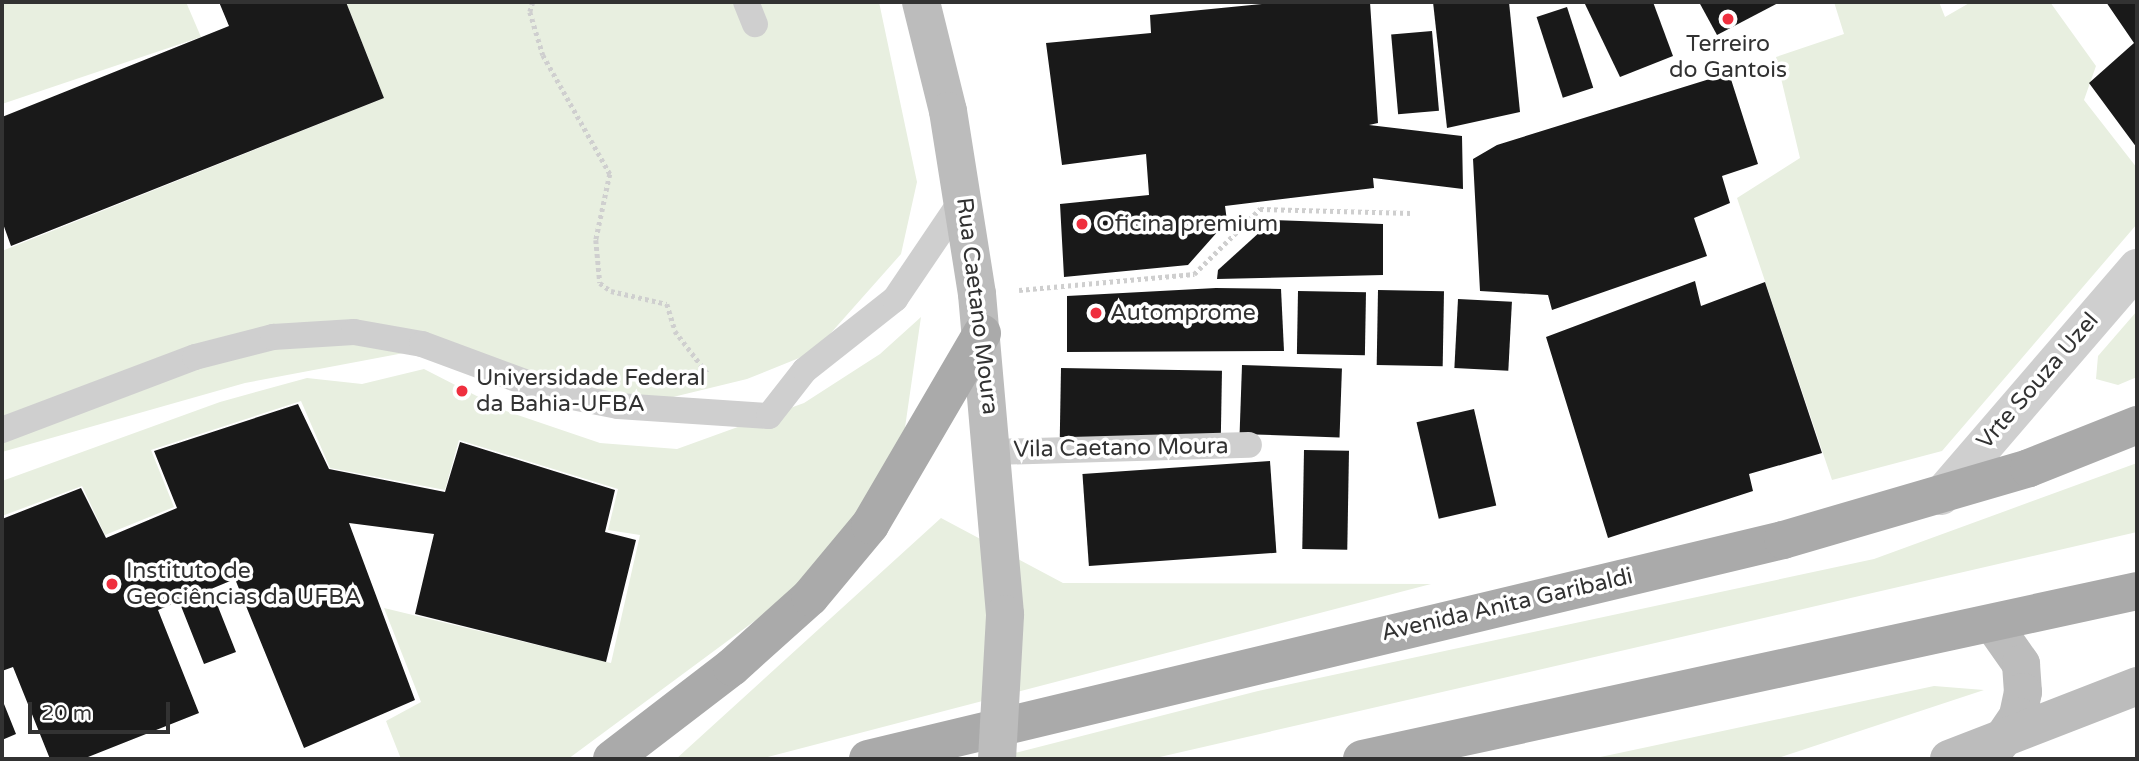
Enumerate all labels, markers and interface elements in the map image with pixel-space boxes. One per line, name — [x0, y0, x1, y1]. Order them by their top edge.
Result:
marker: Terreiro do Gantois — [1720, 11, 1736, 27]
place label: Terreiro do Gantois — [1669, 30, 1787, 84]
street label: Rua Caetano Moura — [950, 196, 1004, 416]
place label: Oficina premium — [1096, 210, 1278, 238]
marker: Oficina premium — [1074, 216, 1090, 232]
place label: Automprome — [1110, 299, 1256, 327]
marker: Automprome — [1088, 305, 1104, 321]
street label: Vrte Souza Uzel — [1971, 307, 2105, 455]
place label: Universidade Federal da Bahia-UFBA — [476, 364, 705, 418]
marker: Universidade Federal da Bahia-UFBA — [454, 383, 470, 399]
street label: Vila Caetano Moura — [1013, 432, 1229, 464]
place label: Instituto de Geociências da UFBA — [126, 557, 361, 611]
street label: Avenida Anita Garibaldi — [1379, 563, 1635, 647]
marker: Instituto de Geociências da UFBA — [104, 576, 120, 592]
scale bar — [32, 688, 173, 732]
text: 20 m — [41, 701, 92, 726]

